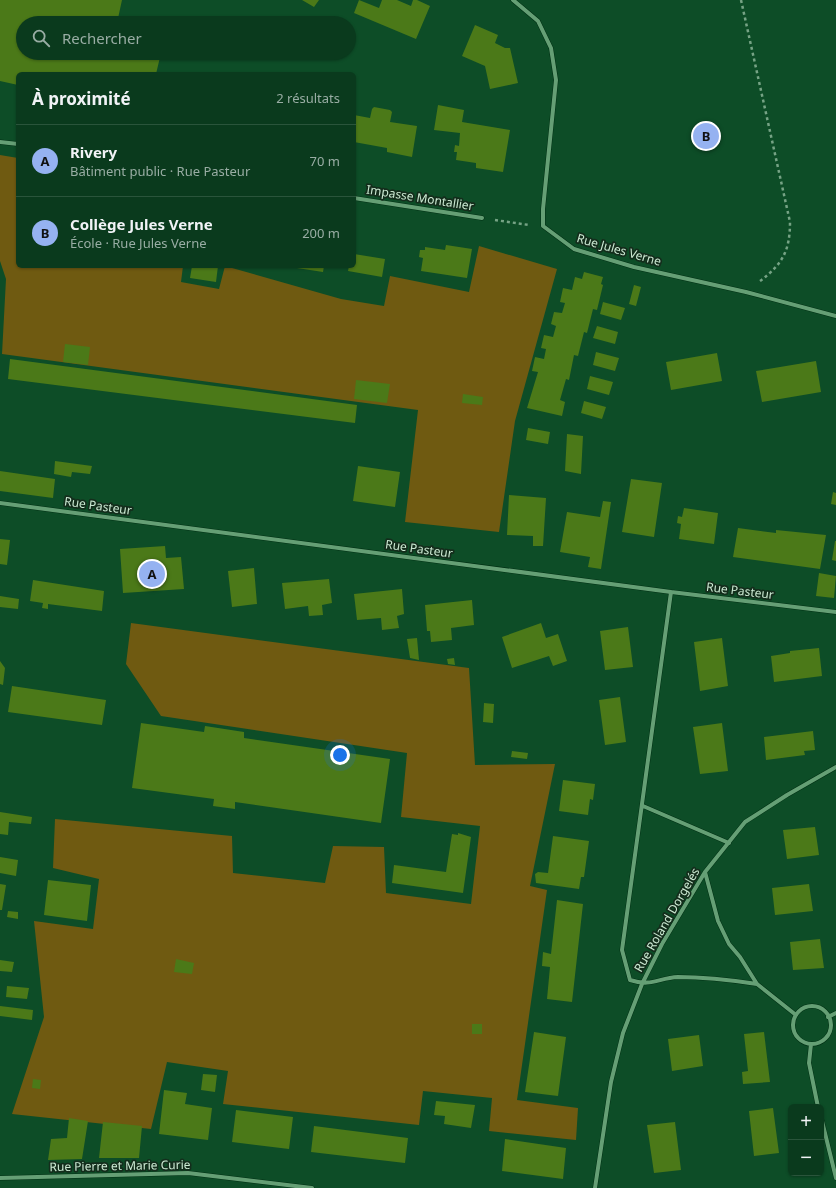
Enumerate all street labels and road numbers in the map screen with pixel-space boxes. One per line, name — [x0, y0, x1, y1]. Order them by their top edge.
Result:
street label: Impasse Montallier — [365, 181, 475, 214]
street label: Rue Jules Verne — [575, 229, 664, 270]
street label: Rue Pasteur — [63, 492, 133, 519]
street label: Rue Pasteur — [384, 535, 454, 562]
street label: Rue Pasteur — [705, 578, 775, 603]
street label: Rue Roland Dorgelés — [630, 864, 704, 975]
street label: Rue Pierre et Marie Curie — [49, 1156, 191, 1175]

